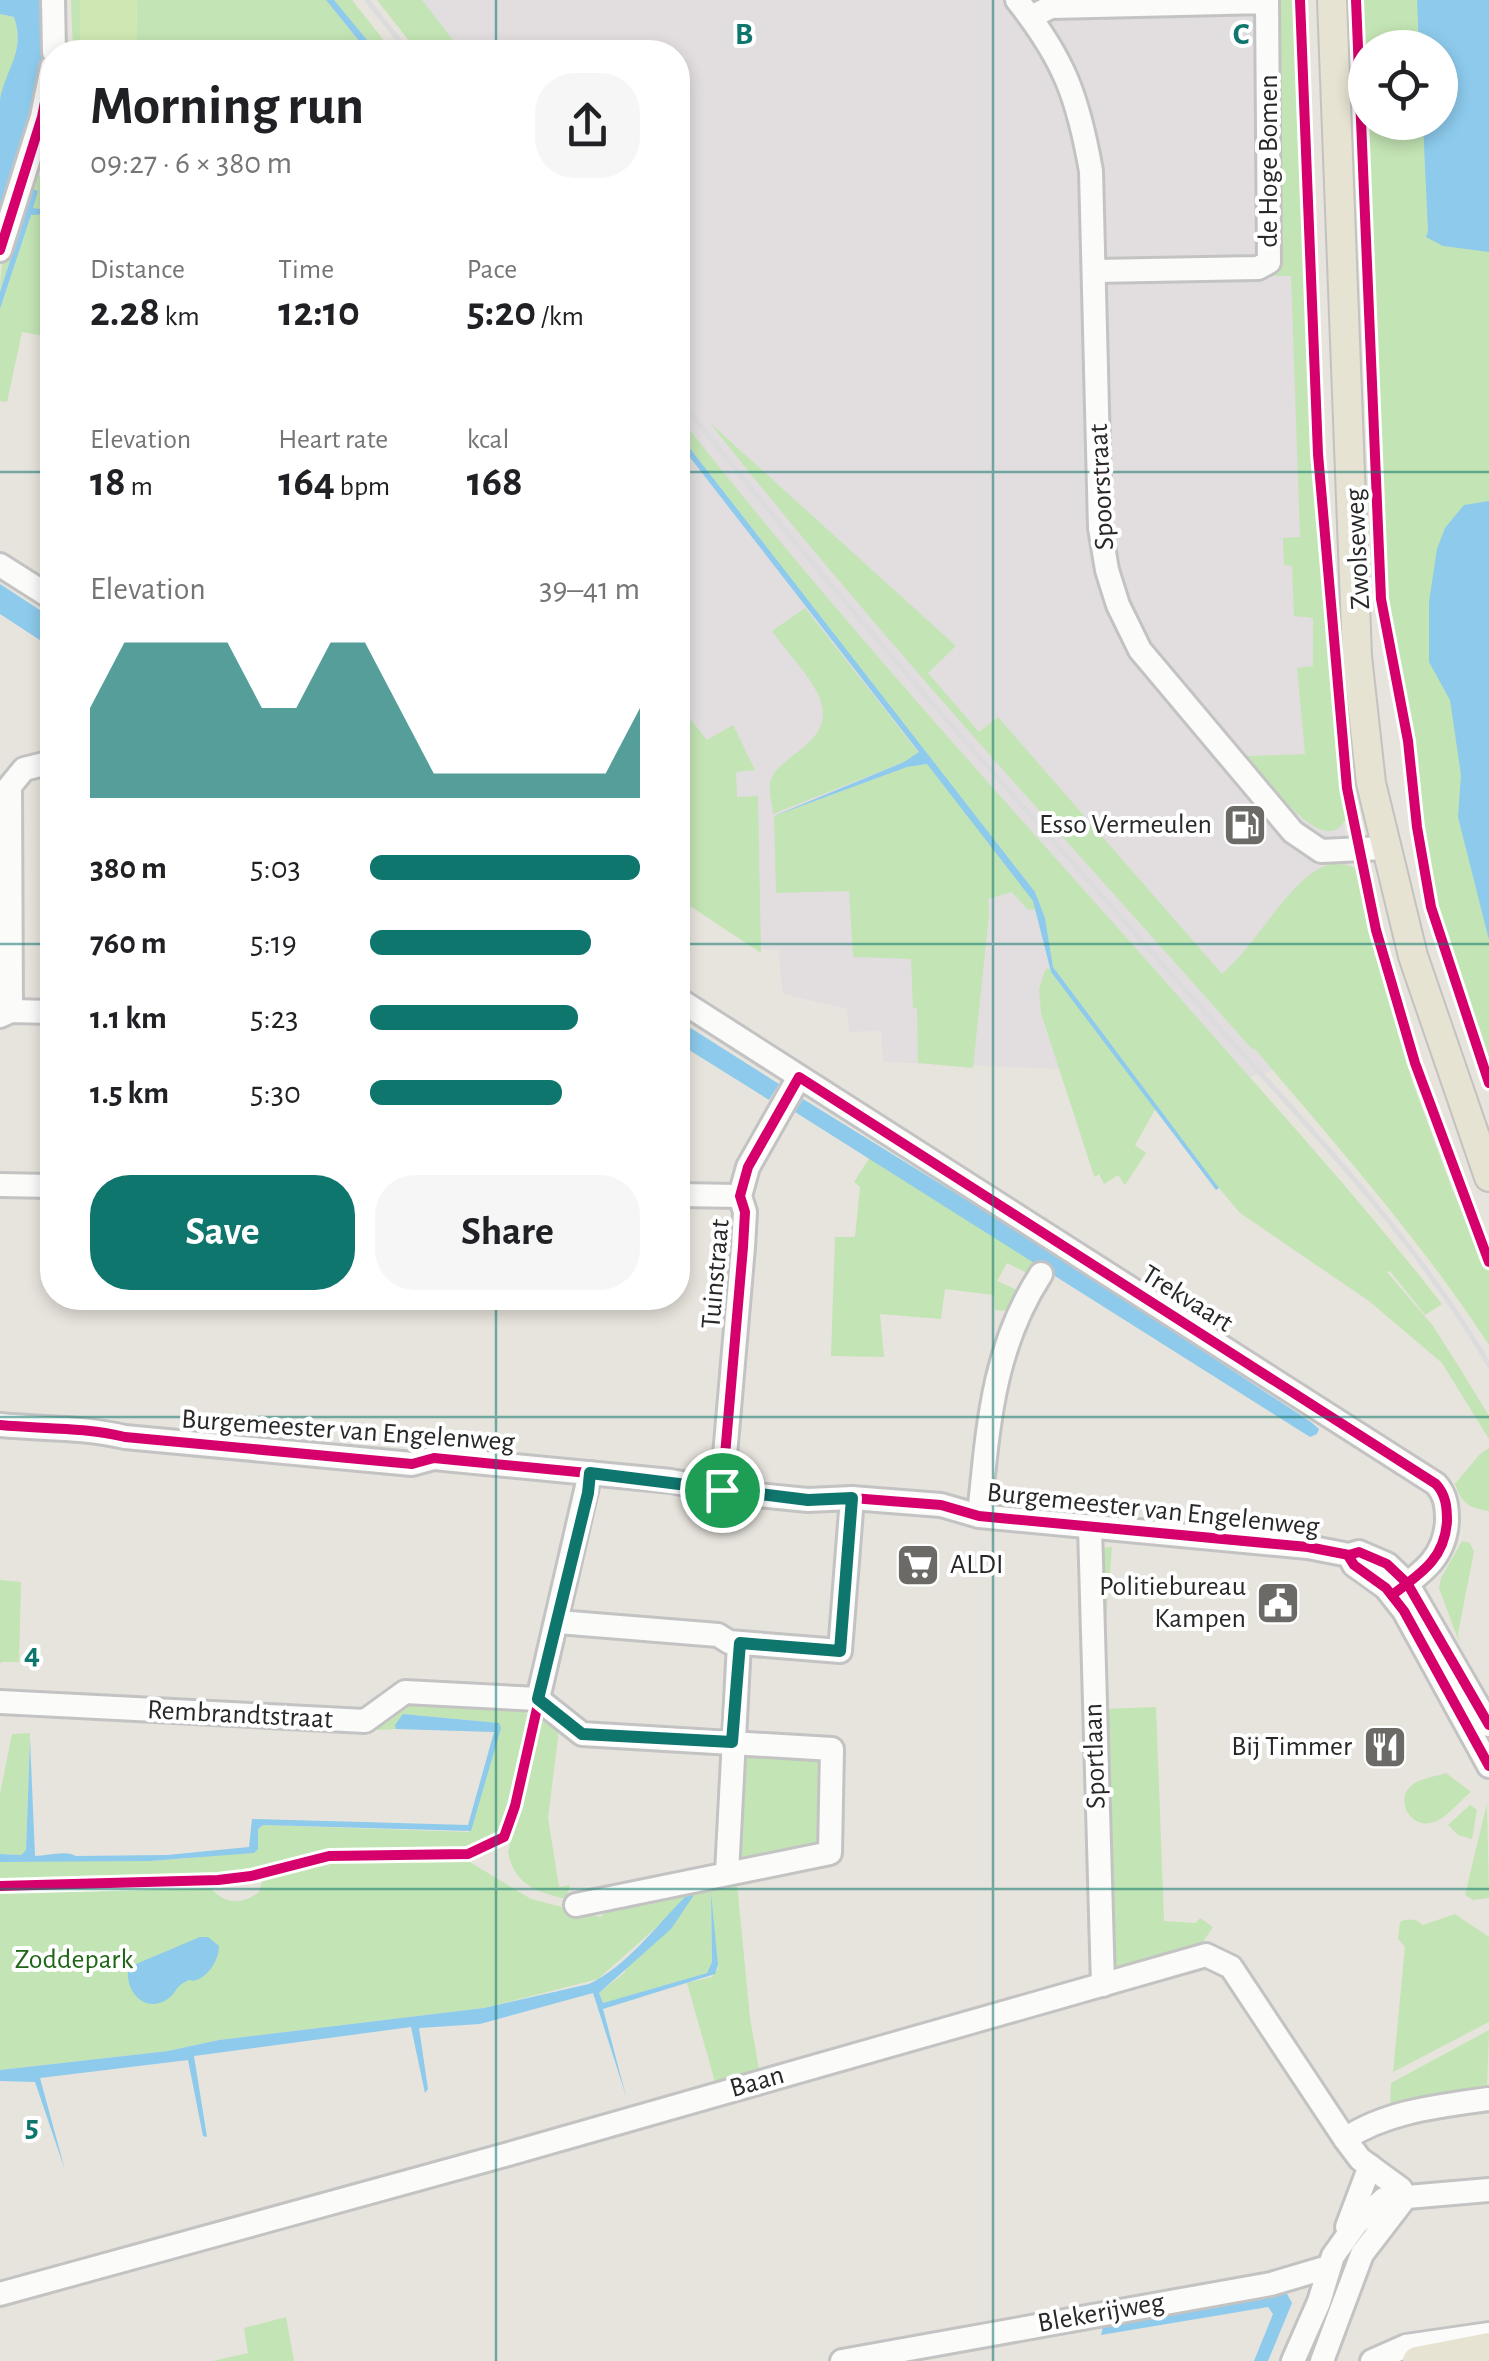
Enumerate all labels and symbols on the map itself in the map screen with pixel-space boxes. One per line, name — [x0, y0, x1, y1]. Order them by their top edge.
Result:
text: B — [735, 18, 753, 50]
text: C — [1233, 18, 1250, 50]
street label: de Hoge Bomen — [1255, 74, 1283, 248]
street label: Spoorstraat — [1085, 423, 1119, 551]
street label: Zwolseweg — [1341, 487, 1375, 610]
fuel station icon: Esso Vermeulen — [1222, 802, 1268, 848]
place label: Esso Vermeulen — [1039, 811, 1212, 839]
street label: Tuinstraat — [697, 1218, 735, 1330]
street label: Trekvaart — [1137, 1260, 1238, 1338]
street label: Burgemeester van Engelenweg — [180, 1405, 516, 1457]
pin — [680, 1448, 765, 1533]
street label: Burgemeester van Engelenweg — [985, 1479, 1321, 1541]
supermarket icon: ALDI — [895, 1542, 941, 1588]
place label: ALDI — [950, 1551, 1003, 1579]
place label: Politiebureau Kampen — [1099, 1573, 1246, 1633]
public building icon: Politiebureau Kampen — [1255, 1580, 1301, 1626]
text: 4 — [24, 1638, 40, 1670]
street label: Rembrandtstraat — [146, 1696, 334, 1734]
street label: Sportlaan — [1079, 1703, 1111, 1809]
restaurant icon: Bij Timmer — [1362, 1724, 1408, 1770]
place label: Bij Timmer — [1231, 1733, 1352, 1761]
park label: Zoddepark — [15, 1946, 133, 1974]
street label: Baan — [727, 2061, 787, 2103]
text: 5 — [25, 2110, 39, 2142]
street label: Blekerijweg — [1036, 2288, 1167, 2338]

